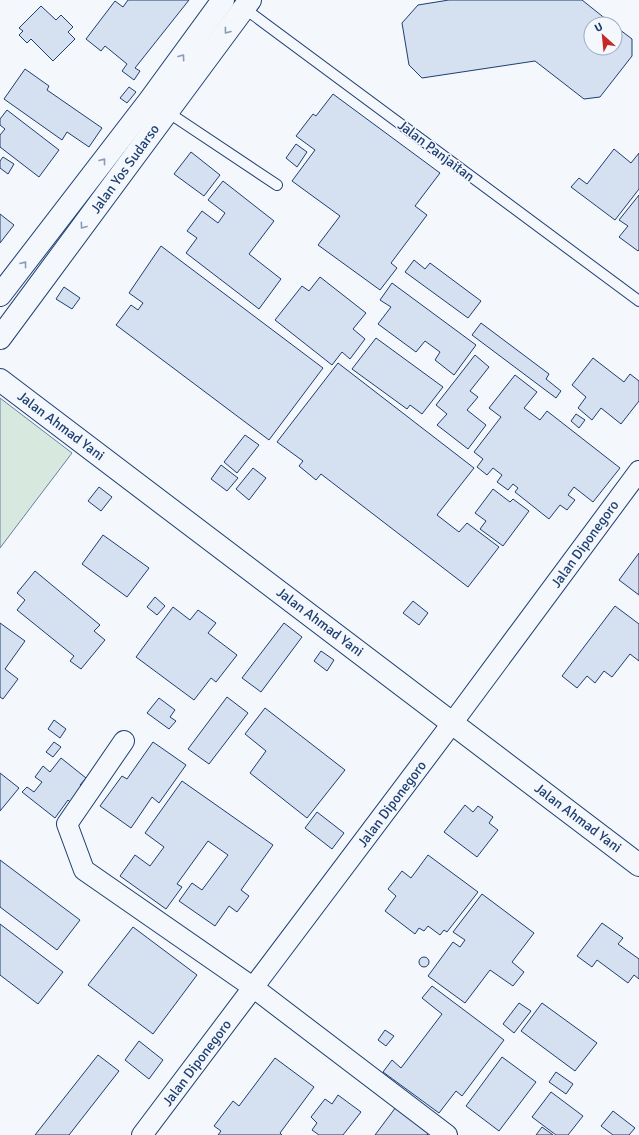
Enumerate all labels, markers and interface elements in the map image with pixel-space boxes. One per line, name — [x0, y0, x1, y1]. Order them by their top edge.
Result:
north arrow — [583, 16, 623, 56]
text: U — [592, 20, 605, 35]
one-way arrow — [225, 27, 232, 34]
one-way arrow — [177, 55, 184, 62]
street label: Jalan Panjaitan — [394, 117, 478, 185]
street label: Jalan Yos Sudarso — [87, 121, 163, 217]
one-way arrow — [99, 159, 106, 166]
one-way arrow — [81, 221, 88, 228]
one-way arrow — [19, 261, 27, 268]
street label: Jalan Ahmad Yani — [14, 388, 108, 464]
street label: Jalan Diponegoro — [548, 497, 622, 591]
street label: Jalan Ahmad Yani — [273, 584, 367, 660]
street label: Jalan Diponegoro — [354, 757, 430, 851]
street label: Jalan Ahmad Yani — [531, 780, 625, 856]
street label: Jalan Diponegoro — [159, 1016, 235, 1110]

